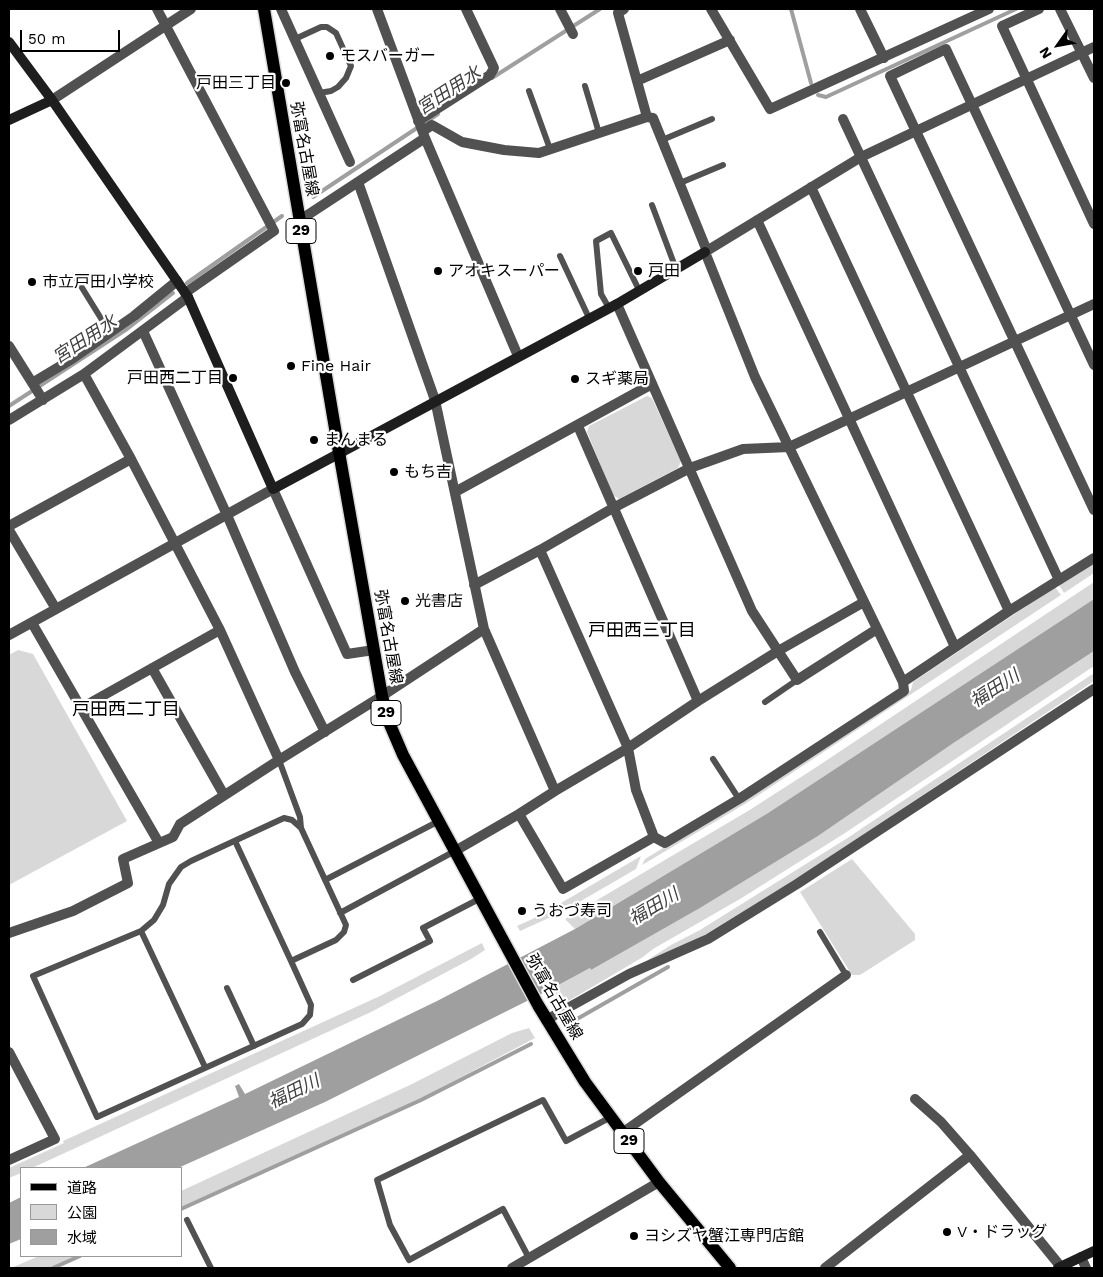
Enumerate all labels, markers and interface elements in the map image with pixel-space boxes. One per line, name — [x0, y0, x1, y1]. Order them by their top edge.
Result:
scale bar — [22, 20, 122, 52]
north arrow — [1033, 20, 1083, 70]
text: 50 m — [28, 30, 65, 48]
text: N — [1036, 44, 1055, 62]
place label: モスバーガー — [340, 46, 436, 66]
marker: モスバーガー — [324, 50, 336, 62]
water label: 宮田用水 — [413, 62, 485, 120]
place label: 戸田三丁目 — [196, 73, 276, 93]
marker: 戸田三丁目 — [280, 77, 292, 89]
street label: 弥富名古屋線 — [286, 100, 322, 198]
road number: 29 — [286, 218, 316, 244]
place label: アオキスーパー — [448, 261, 560, 281]
place label: 戸田 — [648, 261, 680, 281]
marker: アオキスーパー — [432, 265, 444, 277]
marker: 戸田 — [632, 265, 644, 277]
place label: 市立戸田小学校 — [42, 272, 154, 292]
marker: 市立戸田小学校 — [26, 276, 38, 288]
water label: 宮田用水 — [49, 311, 121, 369]
place label: Fine Hair — [301, 356, 371, 376]
marker: Fine Hair — [285, 360, 297, 372]
place label: 戸田西二丁目 — [127, 368, 223, 388]
place label: スギ薬局 — [585, 369, 649, 389]
marker: 戸田西二丁目 — [227, 372, 239, 384]
marker: スギ薬局 — [569, 373, 581, 385]
place label: まんまる — [324, 430, 388, 450]
marker: まんまる — [308, 434, 320, 446]
place label: もち吉 — [404, 462, 452, 482]
marker: もち吉 — [388, 466, 400, 478]
street label: 弥富名古屋線 — [370, 588, 406, 686]
place label: 光書店 — [415, 591, 463, 611]
marker: 光書店 — [399, 595, 411, 607]
district label: 戸田西三丁目 — [588, 620, 696, 642]
water label: 福田川 — [966, 665, 1024, 713]
district label: 戸田西二丁目 — [72, 699, 180, 721]
road number: 29 — [371, 700, 401, 726]
water label: 福田川 — [625, 884, 683, 930]
place label: うおづ寿司 — [532, 901, 612, 921]
marker: うおづ寿司 — [516, 905, 528, 917]
street label: 弥富名古屋線 — [522, 951, 586, 1043]
water label: 福田川 — [265, 1070, 323, 1114]
road number: 29 — [614, 1128, 644, 1154]
legend — [20, 1167, 182, 1257]
text: 道路 — [67, 1179, 97, 1197]
text: 公園 — [67, 1204, 97, 1222]
place label: V・ドラッグ — [957, 1222, 1047, 1242]
place label: ヨシズヤ蟹江専門店館 — [644, 1226, 804, 1246]
marker: V・ドラッグ — [941, 1226, 953, 1238]
text: 水域 — [67, 1229, 97, 1247]
marker: ヨシズヤ蟹江専門店館 — [628, 1230, 640, 1242]

